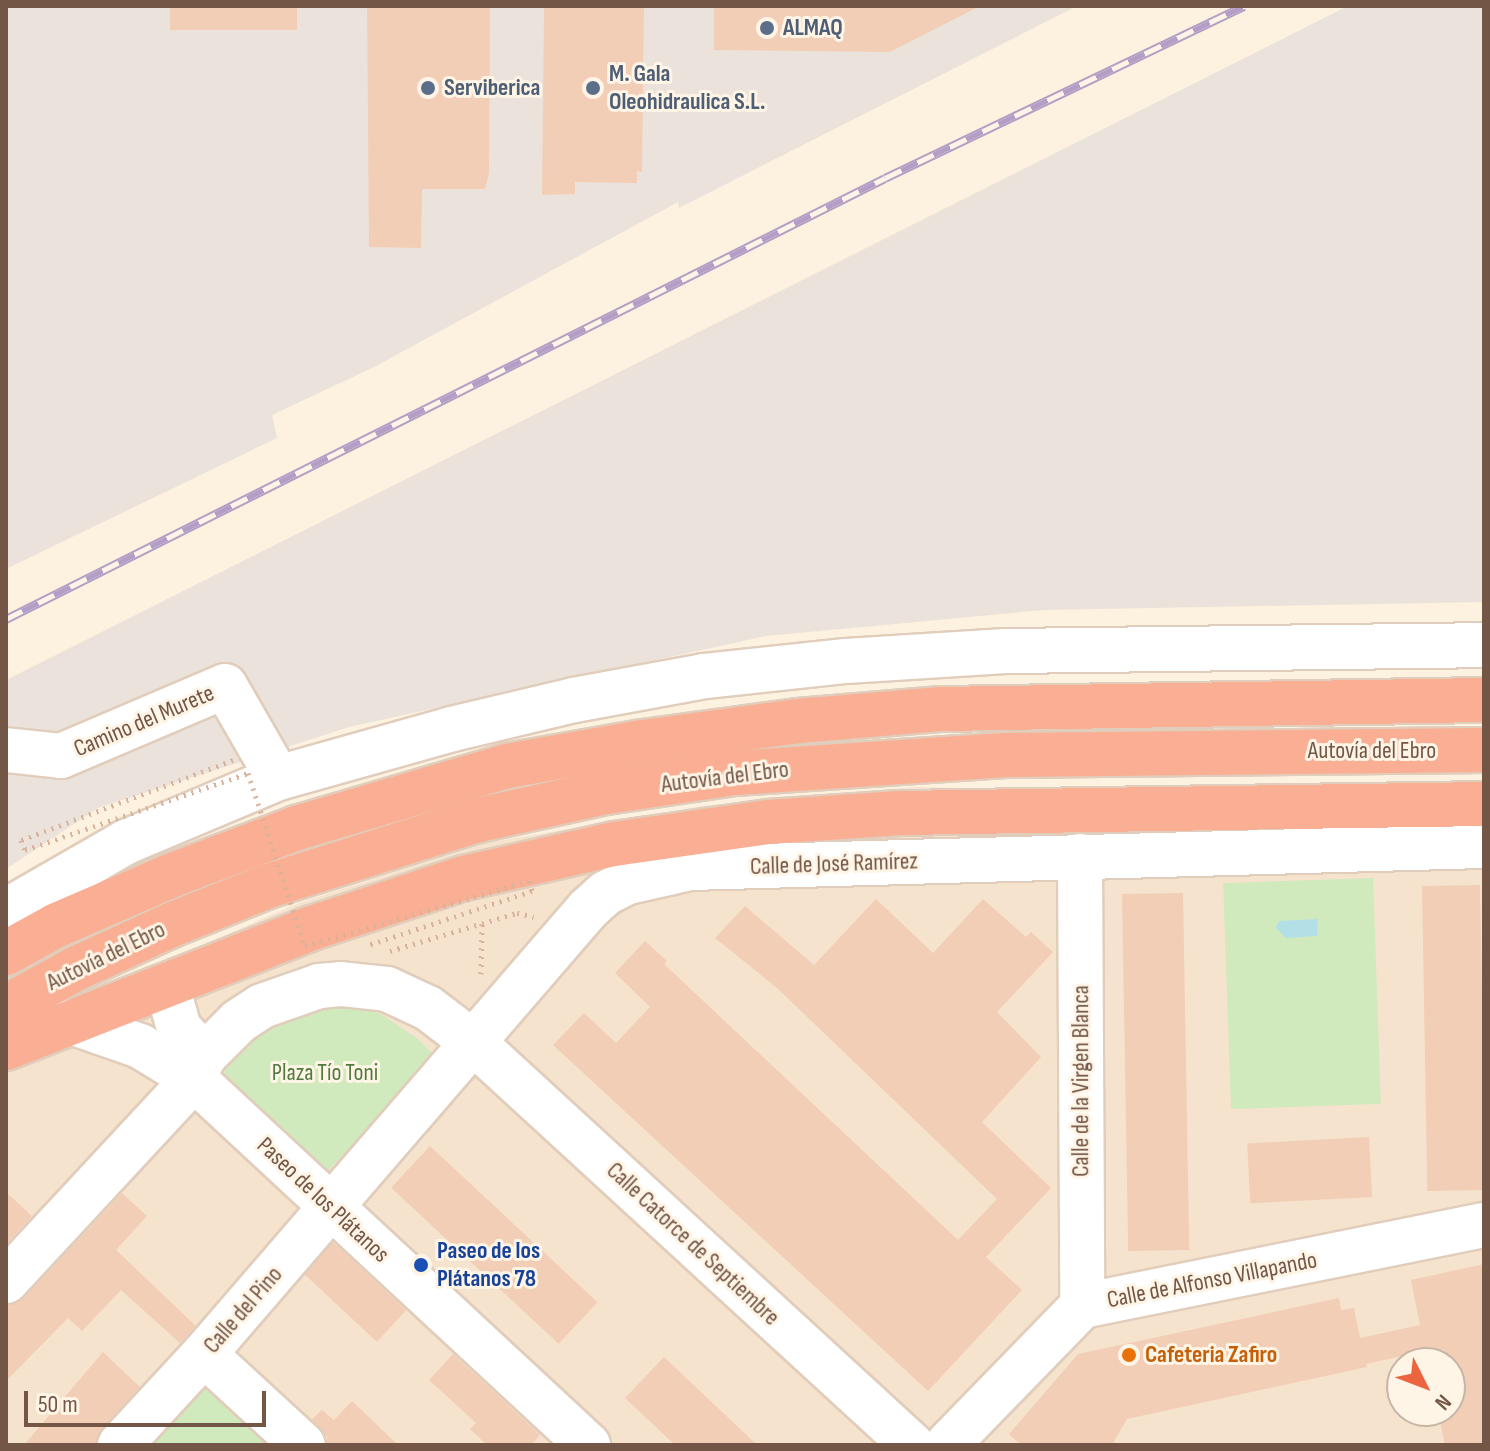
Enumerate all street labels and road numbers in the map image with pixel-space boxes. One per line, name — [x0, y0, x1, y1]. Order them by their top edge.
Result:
street label: Camino del Murete — [70, 679, 218, 763]
street label: Autovía del Ebro — [1308, 737, 1436, 765]
street label: Autovía del Ebro — [660, 755, 790, 799]
street label: Calle de José Ramírez — [750, 847, 918, 881]
street label: Autovía del Ebro — [42, 915, 170, 997]
street label: Calle de la Virgen Blanca — [1067, 985, 1095, 1177]
street label: Paseo de los Plátanos — [251, 1131, 395, 1269]
street label: Calle Catorce de Septiembre — [600, 1156, 786, 1332]
street label: Calle de Alfonso Villapando — [1105, 1246, 1319, 1314]
street label: Calle del Pino — [197, 1261, 289, 1359]

